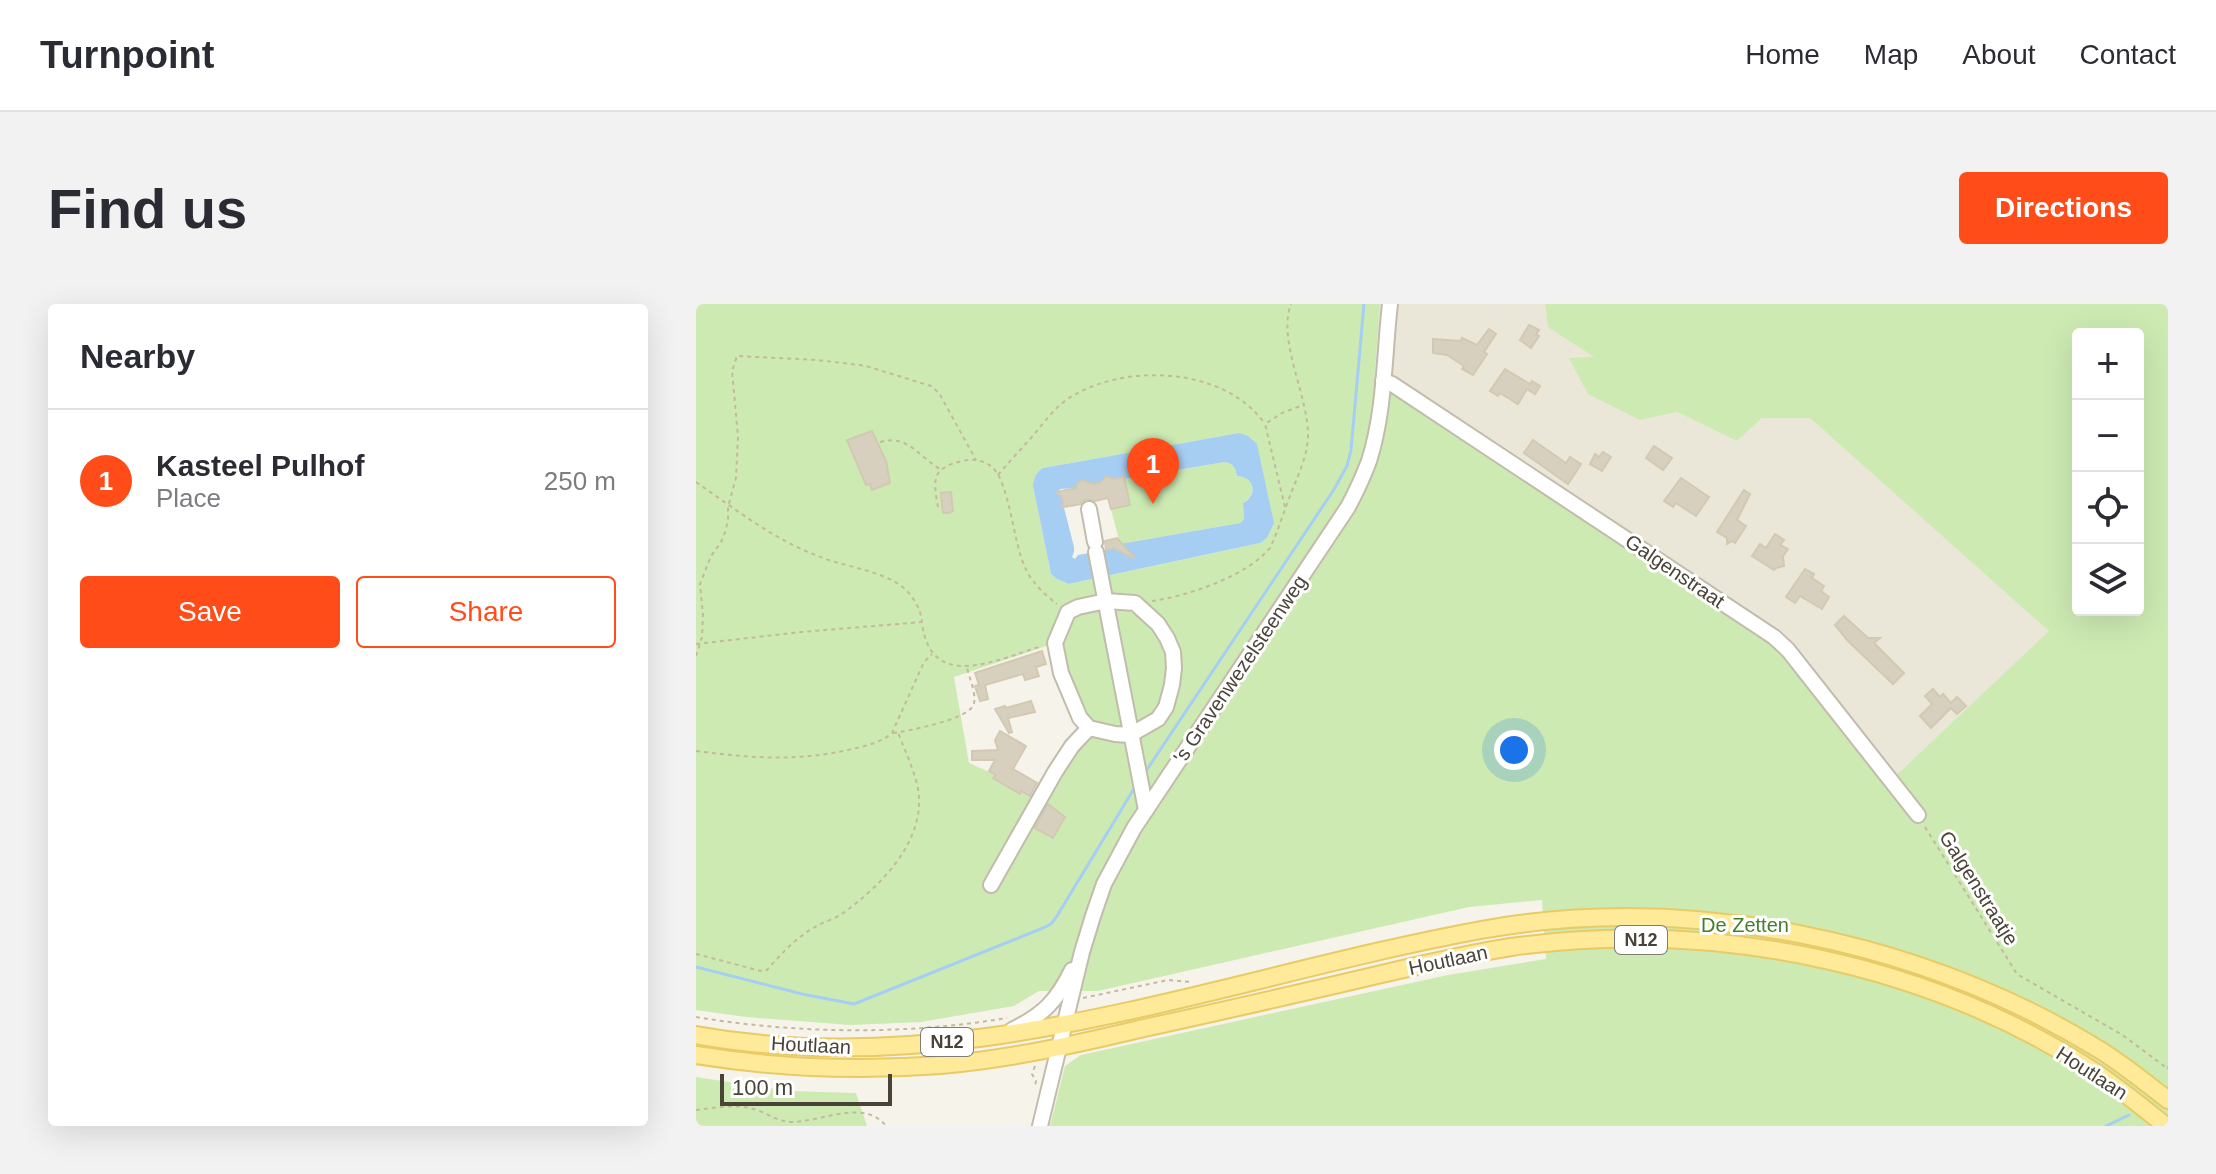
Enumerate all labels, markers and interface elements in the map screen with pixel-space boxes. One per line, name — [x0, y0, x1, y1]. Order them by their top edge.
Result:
text: Turnpoint — [40, 34, 214, 76]
text: Home — [1745, 39, 1820, 70]
text: Map — [1864, 39, 1918, 70]
text: About — [1962, 39, 2036, 70]
text: Contact — [2080, 39, 2176, 70]
button: Directions — [1959, 172, 2168, 244]
text: Find us — [48, 177, 247, 240]
map controls — [2072, 328, 2144, 616]
button: + — [2072, 328, 2144, 400]
text: Nearby — [80, 337, 195, 375]
button: − — [2072, 400, 2144, 472]
pin: 1 — [1127, 438, 1179, 504]
text: Kasteel Pulhof — [156, 449, 364, 482]
text: 1 — [99, 466, 113, 496]
text: 250 m — [544, 466, 616, 496]
button: locate — [2072, 472, 2144, 544]
text: Place — [156, 483, 221, 513]
street label: Galgenstraat — [1621, 530, 1729, 612]
button: layers — [2072, 544, 2144, 616]
street label: 's Gravenwezelsteenweg — [1169, 571, 1311, 767]
button: Save — [80, 576, 340, 648]
button: Share — [356, 576, 616, 648]
your location — [1494, 730, 1534, 770]
street label: Galgenstraatje — [1935, 827, 2023, 949]
park label: De Zetten — [1701, 914, 1789, 936]
road number: N12 — [1615, 926, 1667, 954]
street label: Houtlaan — [1407, 941, 1489, 979]
road number: N12 — [921, 1028, 973, 1056]
street label: Houtlaan — [770, 1032, 852, 1058]
street label: Houtlaan — [2052, 1042, 2132, 1104]
scale bar — [720, 1070, 892, 1106]
text: 100 m — [732, 1075, 793, 1100]

